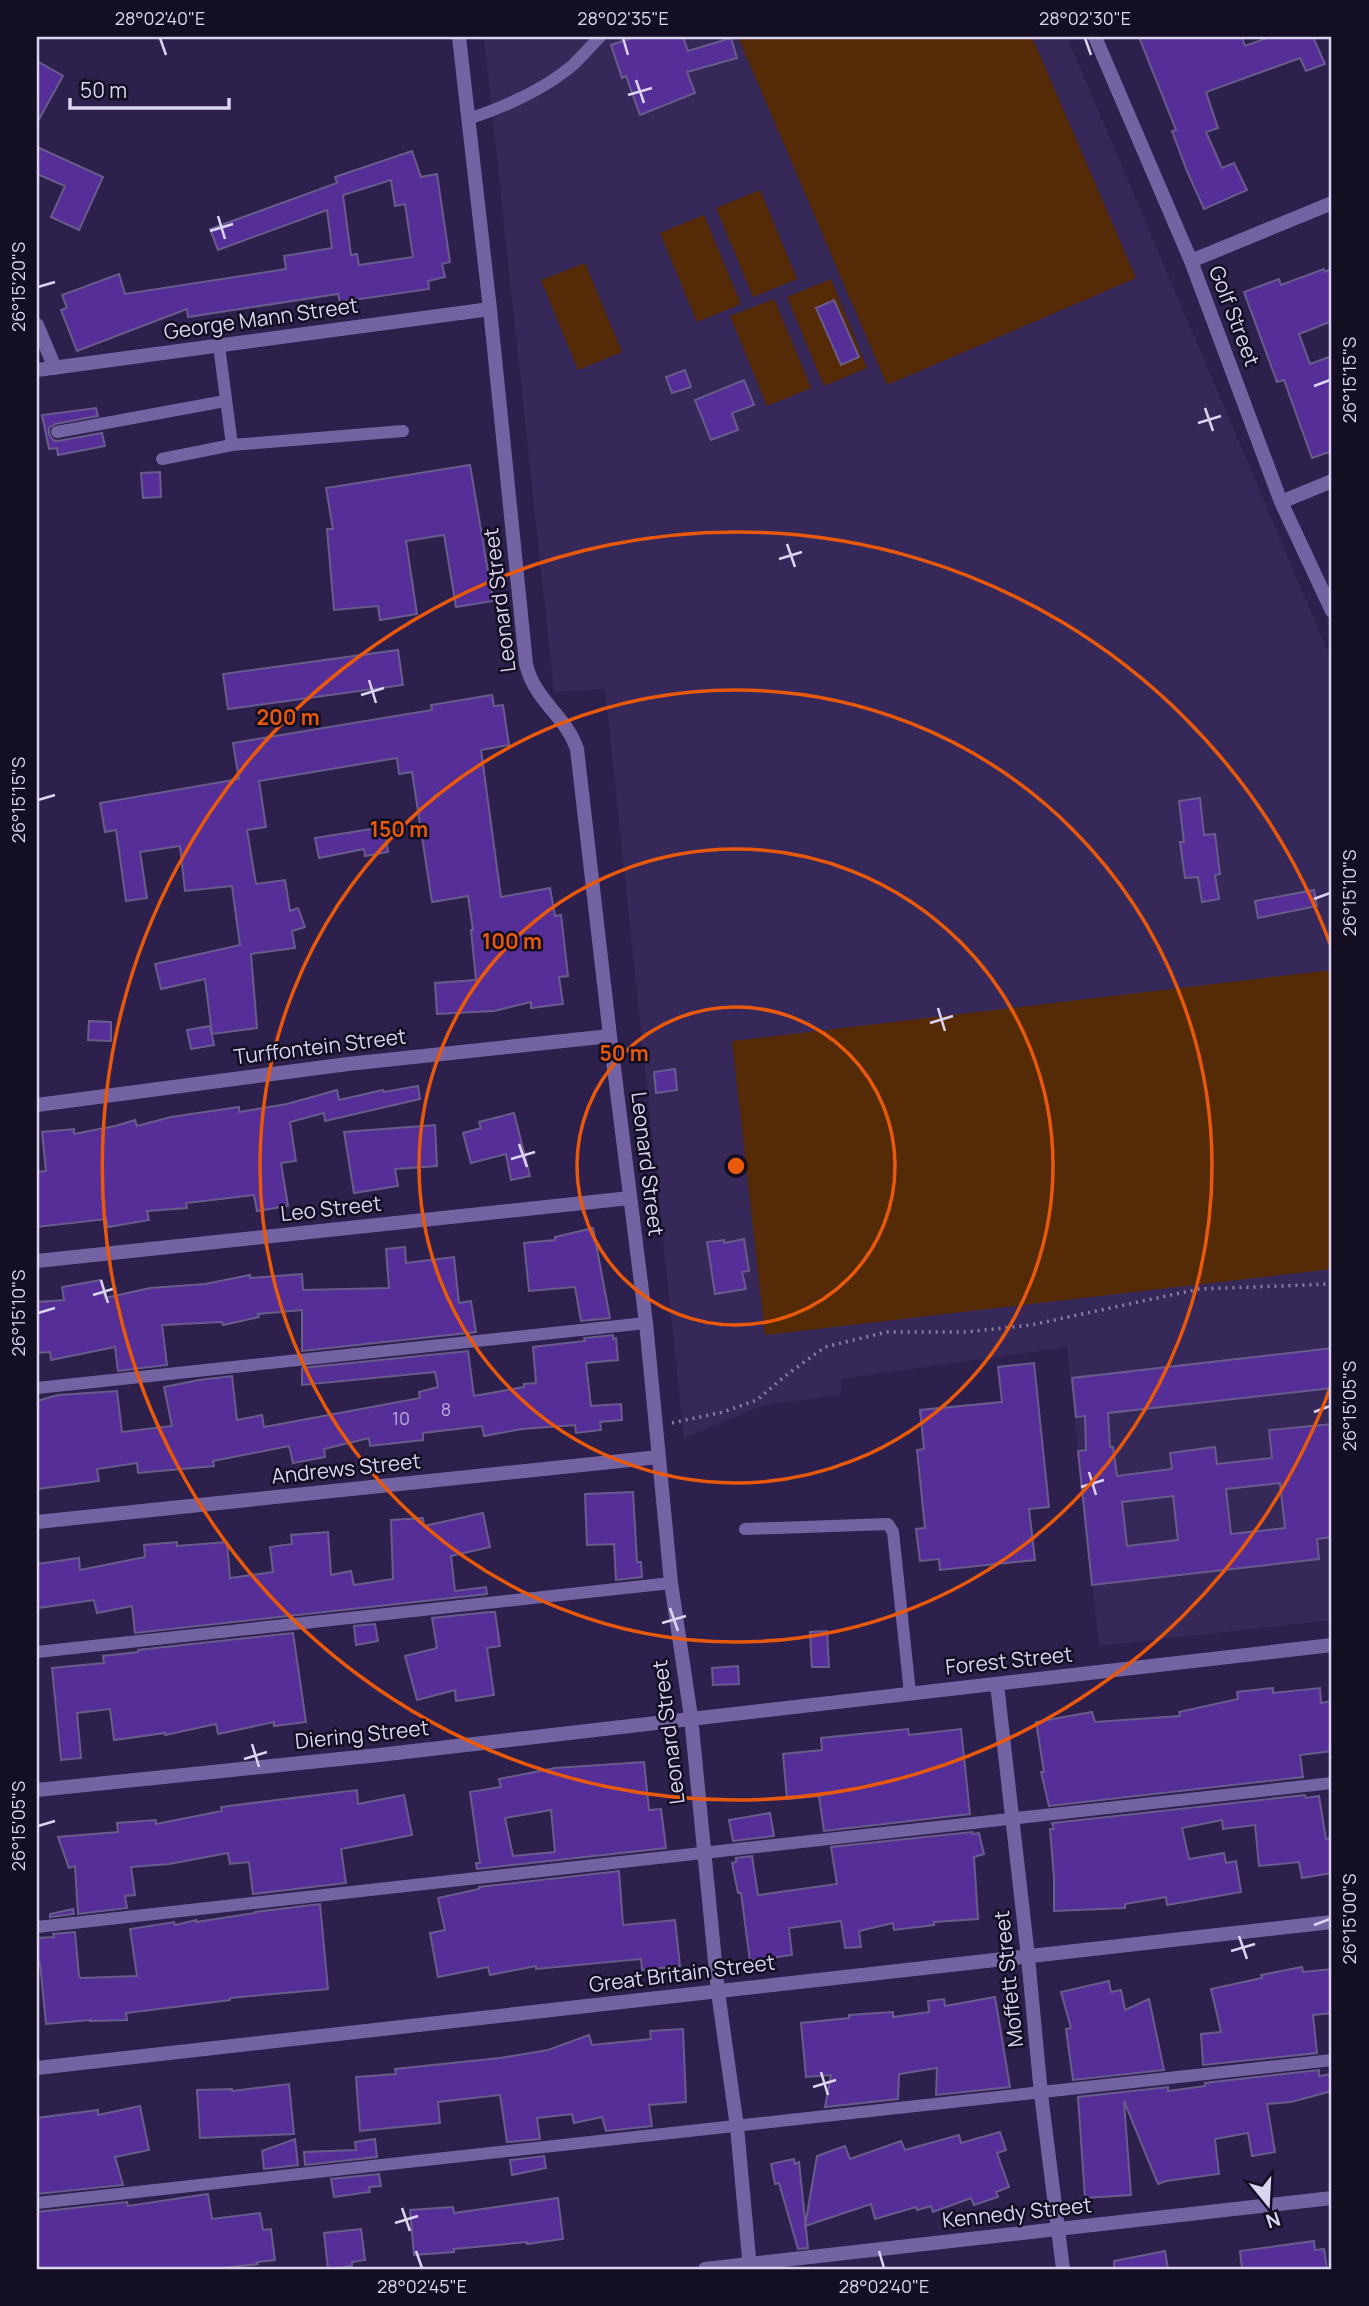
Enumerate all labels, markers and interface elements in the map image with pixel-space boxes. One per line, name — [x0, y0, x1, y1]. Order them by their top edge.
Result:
text: 28°02'40"E — [115, 6, 205, 30]
text: 28°02'35"E — [577, 6, 669, 30]
text: 28°02'30"E — [1039, 6, 1131, 30]
scale bar — [70, 66, 229, 110]
text: 50 m — [80, 76, 127, 104]
text: 26°15'20"S — [6, 242, 30, 332]
street label: Golf Street — [1203, 261, 1267, 370]
street label: George Mann Street — [162, 291, 360, 345]
text: 26°15'15"S — [1337, 337, 1361, 423]
street label: Leonard Street — [476, 526, 522, 674]
text: 200 m — [256, 703, 320, 731]
text: 26°15'15"S — [6, 757, 30, 843]
text: 150 m — [370, 815, 428, 843]
text: 26°15'10"S — [1337, 850, 1361, 936]
text: 100 m — [482, 927, 542, 955]
street label: Turffontein Street — [232, 1022, 408, 1070]
text: 50 m — [599, 1039, 649, 1067]
street label: Leonard Street — [625, 1090, 671, 1238]
centre of rings — [724, 1154, 748, 1178]
street label: Leo Street — [279, 1189, 383, 1227]
text: 26°15'10"S — [6, 1270, 30, 1356]
text: 26°15'05"S — [1337, 1361, 1361, 1451]
house number: 8 — [441, 1397, 451, 1421]
house number: 10 — [392, 1406, 410, 1430]
street label: Andrews Street — [270, 1446, 422, 1490]
street label: Forest Street — [944, 1639, 1074, 1681]
street label: Leonard Street — [645, 1658, 691, 1806]
street label: Diering Street — [294, 1713, 430, 1755]
text: 26°15'05"S — [6, 1781, 30, 1871]
text: 26°15'00"S — [1337, 1874, 1361, 1964]
street label: Moffett Street — [987, 1909, 1029, 2049]
street label: Great Britain Street — [587, 1948, 776, 1998]
north arrow — [1232, 2170, 1302, 2240]
street label: Kennedy Street — [941, 2190, 1093, 2234]
text: N — [1263, 2206, 1284, 2235]
text: 28°02'45"E — [377, 2274, 467, 2298]
text: 28°02'40"E — [839, 2274, 929, 2298]

